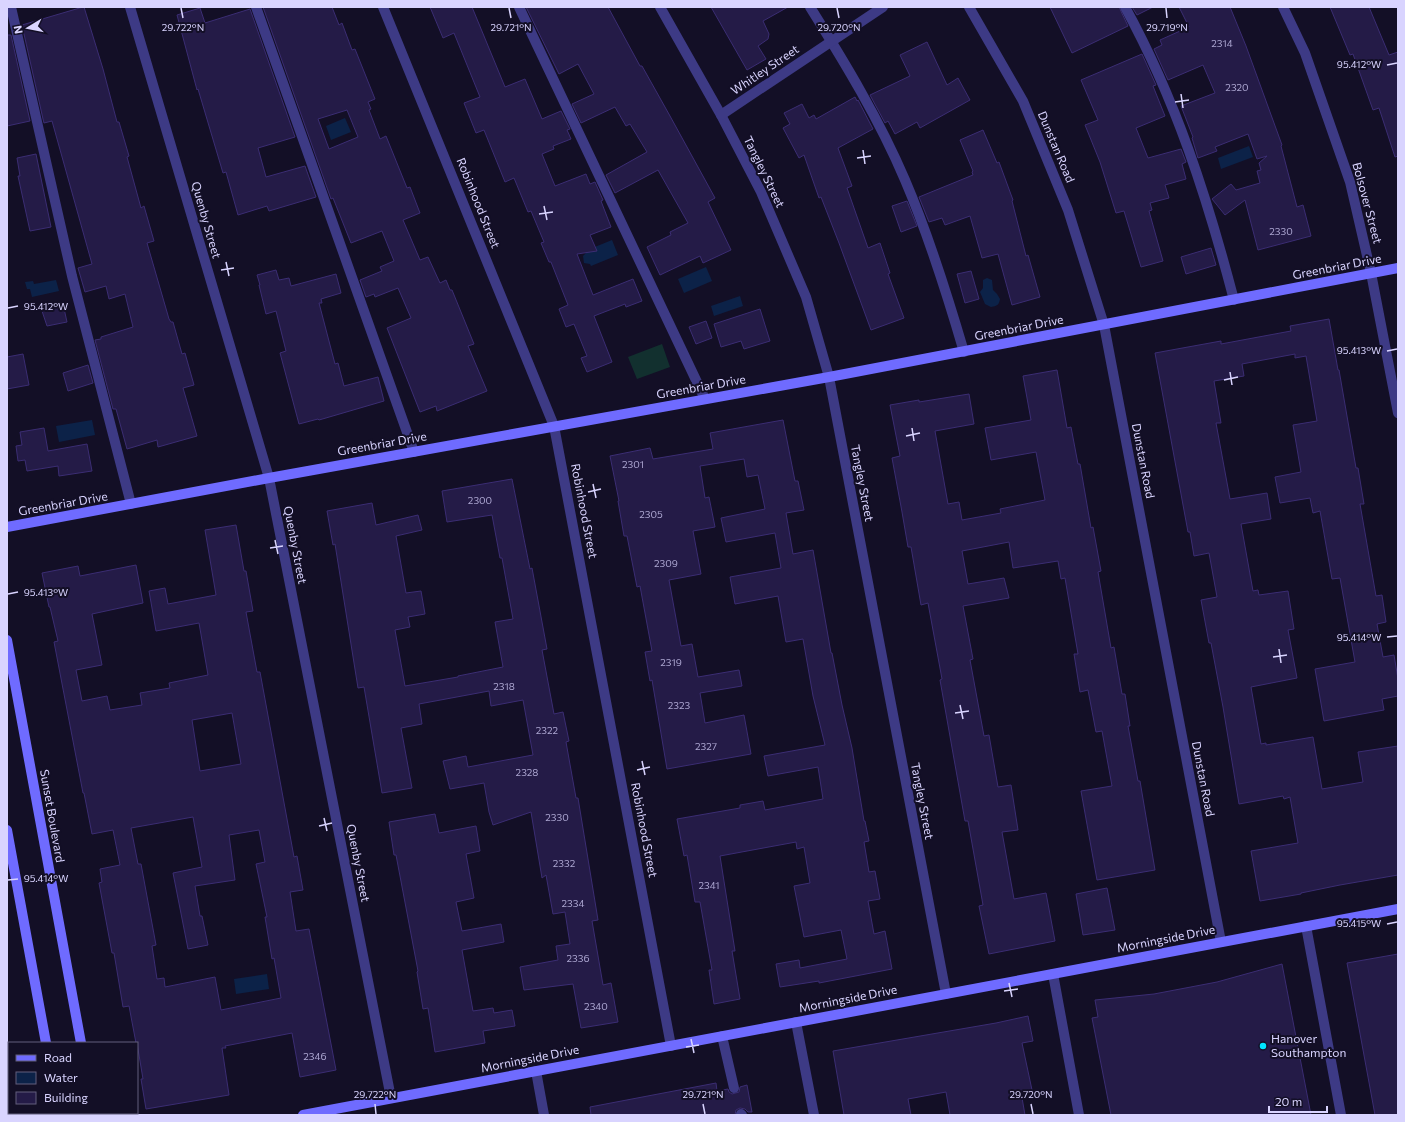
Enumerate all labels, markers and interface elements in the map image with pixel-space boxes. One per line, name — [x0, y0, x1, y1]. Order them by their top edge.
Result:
north arrow — [8, 8, 48, 48]
text: 29.722°N — [162, 21, 204, 33]
text: 29.721°N — [490, 21, 532, 33]
text: 29.720°N — [817, 21, 861, 33]
text: 29.719°N — [1146, 21, 1188, 33]
text: N — [11, 25, 25, 35]
house number: 2314 — [1211, 37, 1233, 49]
street label: Whitley Street — [728, 41, 801, 97]
text: 95.412°W — [1337, 58, 1381, 70]
house number: 2320 — [1225, 81, 1249, 93]
street label: Dunstan Road — [1036, 109, 1078, 184]
street label: Tangley Street — [742, 133, 788, 210]
street label: Robinhood Street — [454, 155, 503, 250]
street label: Bolsover Street — [1350, 161, 1386, 245]
street label: Quenby Street — [189, 180, 225, 260]
house number: 2330 — [1269, 225, 1293, 237]
street label: Greenbriar Drive — [1291, 251, 1382, 282]
text: 95.412°W — [24, 300, 68, 312]
street label: Greenbriar Drive — [973, 312, 1064, 343]
text: 95.413°W — [1337, 344, 1381, 356]
street label: Greenbriar Drive — [655, 371, 746, 401]
street label: Dunstan Road — [1130, 422, 1158, 500]
street label: Greenbriar Drive — [336, 428, 427, 458]
street label: Tangley Street — [849, 443, 877, 522]
house number: 2301 — [622, 458, 644, 470]
street label: Robinhood Street — [569, 462, 601, 559]
street label: Greenbriar Drive — [17, 488, 108, 518]
house number: 2300 — [468, 494, 492, 506]
street label: Quenby Street — [282, 505, 310, 585]
house number: 2305 — [639, 508, 663, 520]
house number: 2309 — [654, 557, 678, 569]
text: 95.413°W — [24, 586, 68, 598]
text: 95.414°W — [1337, 631, 1381, 643]
house number: 2319 — [660, 656, 682, 668]
house number: 2318 — [493, 680, 515, 692]
house number: 2323 — [668, 699, 691, 711]
house number: 2322 — [536, 724, 559, 736]
house number: 2327 — [695, 740, 717, 752]
street label: Dunstan Road — [1190, 740, 1218, 818]
street label: Tangley Street — [909, 761, 937, 840]
house number: 2328 — [516, 766, 538, 778]
street label: Sunset Boulevard — [38, 768, 68, 863]
street label: Robinhood Street — [629, 781, 661, 878]
house number: 2330 — [545, 811, 569, 823]
street label: Quenby Street — [345, 823, 373, 903]
house number: 2332 — [553, 857, 576, 869]
text: 95.414°W — [24, 872, 68, 884]
house number: 2341 — [698, 879, 720, 891]
house number: 2334 — [562, 897, 584, 909]
text: 95.415°W — [1337, 917, 1381, 929]
street label: Morningside Drive — [1115, 922, 1216, 954]
house number: 2336 — [567, 952, 590, 964]
street label: Morningside Drive — [797, 982, 898, 1014]
house number: 2340 — [584, 1000, 608, 1012]
place label: Hanover Southampton — [1271, 1031, 1346, 1059]
marker: Hanover Southampton — [1258, 1041, 1268, 1051]
legend — [8, 1042, 138, 1114]
street label: Morningside Drive — [479, 1042, 580, 1074]
text: Road — [44, 1050, 72, 1064]
house number: 2346 — [303, 1050, 327, 1062]
text: Water — [44, 1070, 78, 1084]
text: 29.722°N — [354, 1088, 396, 1100]
text: 29.721°N — [682, 1088, 724, 1100]
text: 29.720°N — [1009, 1088, 1053, 1100]
scale bar — [1269, 1088, 1327, 1114]
text: Building — [44, 1090, 88, 1104]
text: 20 m — [1275, 1094, 1302, 1108]

